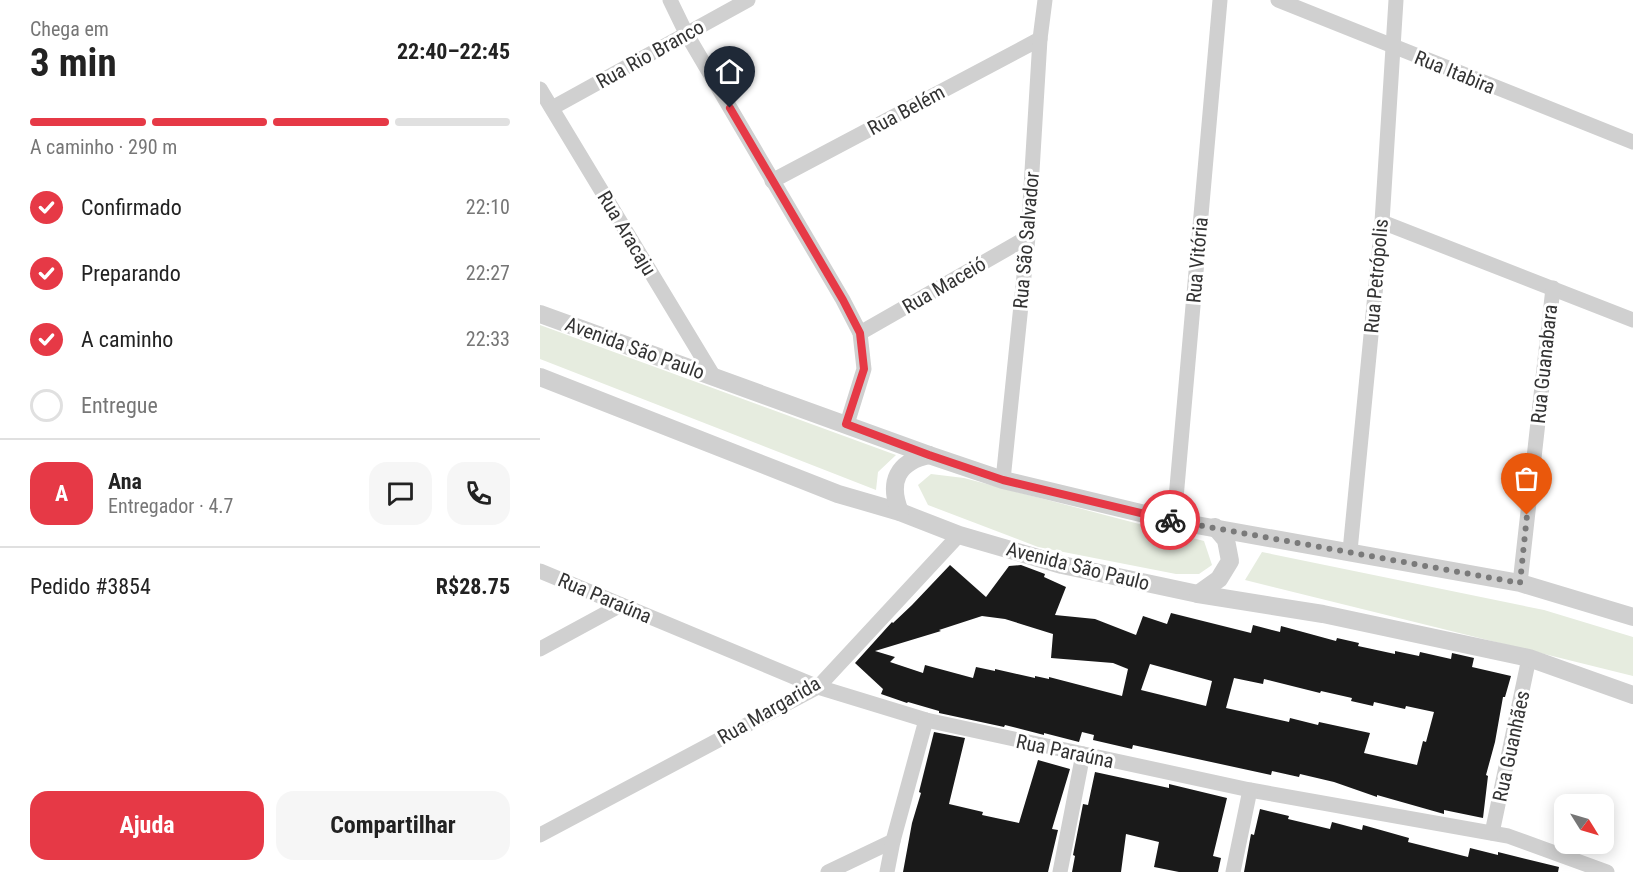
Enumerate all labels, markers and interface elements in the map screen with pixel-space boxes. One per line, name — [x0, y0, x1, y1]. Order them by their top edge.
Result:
street label: Rua Rio Branco — [592, 15, 708, 93]
text: Chega em — [30, 17, 109, 41]
text: 22:40–22:45 — [397, 39, 510, 64]
text: 3 min — [30, 40, 117, 86]
street label: Rua Itabira — [1411, 45, 1499, 99]
pin — [704, 46, 755, 108]
icon: home — [713, 55, 746, 88]
street label: Rua Belém — [863, 80, 949, 140]
text: A caminho · 290 m — [30, 135, 177, 159]
street label: Rua São Salvador — [1008, 170, 1044, 310]
street label: Rua Aracaju — [592, 186, 662, 280]
icon: check — [30, 191, 63, 224]
text: Confirmado — [81, 195, 182, 220]
text: 22:10 — [466, 195, 510, 219]
street label: Rua Vitória — [1181, 216, 1213, 304]
street label: Rua Petrópolis — [1359, 218, 1393, 334]
street label: Rua Maceió — [898, 252, 990, 318]
icon: check — [30, 257, 63, 290]
text: Preparando — [81, 261, 181, 286]
text: 22:27 — [466, 261, 510, 285]
street label: Rua Guanabara — [1526, 303, 1562, 425]
street label: Avenida São Paulo — [562, 312, 708, 384]
icon: check — [30, 323, 63, 356]
text: A caminho — [81, 327, 173, 352]
text: 22:33 — [466, 327, 510, 351]
text: Entregue — [81, 393, 158, 418]
pin — [1501, 453, 1552, 515]
button: chat — [369, 462, 432, 525]
button: phone — [447, 462, 510, 525]
icon: bag — [1510, 462, 1543, 495]
text: Ana — [108, 469, 142, 494]
text: A — [55, 481, 68, 506]
courier — [1140, 490, 1200, 550]
text: Entregador · 4.7 — [108, 494, 233, 518]
icon: bike — [1154, 504, 1187, 537]
street label: Avenida São Paulo — [1004, 537, 1152, 595]
street label: Rua Paraúna — [555, 568, 655, 628]
text: Pedido #3854 — [30, 574, 151, 599]
text: R$28.75 — [436, 574, 510, 599]
street label: Rua Margarida — [713, 671, 825, 749]
street label: Rua Guanhães — [1488, 688, 1534, 804]
street label: Rua Paraúna — [1014, 729, 1116, 773]
button: Ajuda — [30, 791, 264, 860]
button: Compartilhar — [276, 791, 510, 860]
north arrow — [1554, 794, 1614, 854]
map controls — [1554, 794, 1614, 854]

